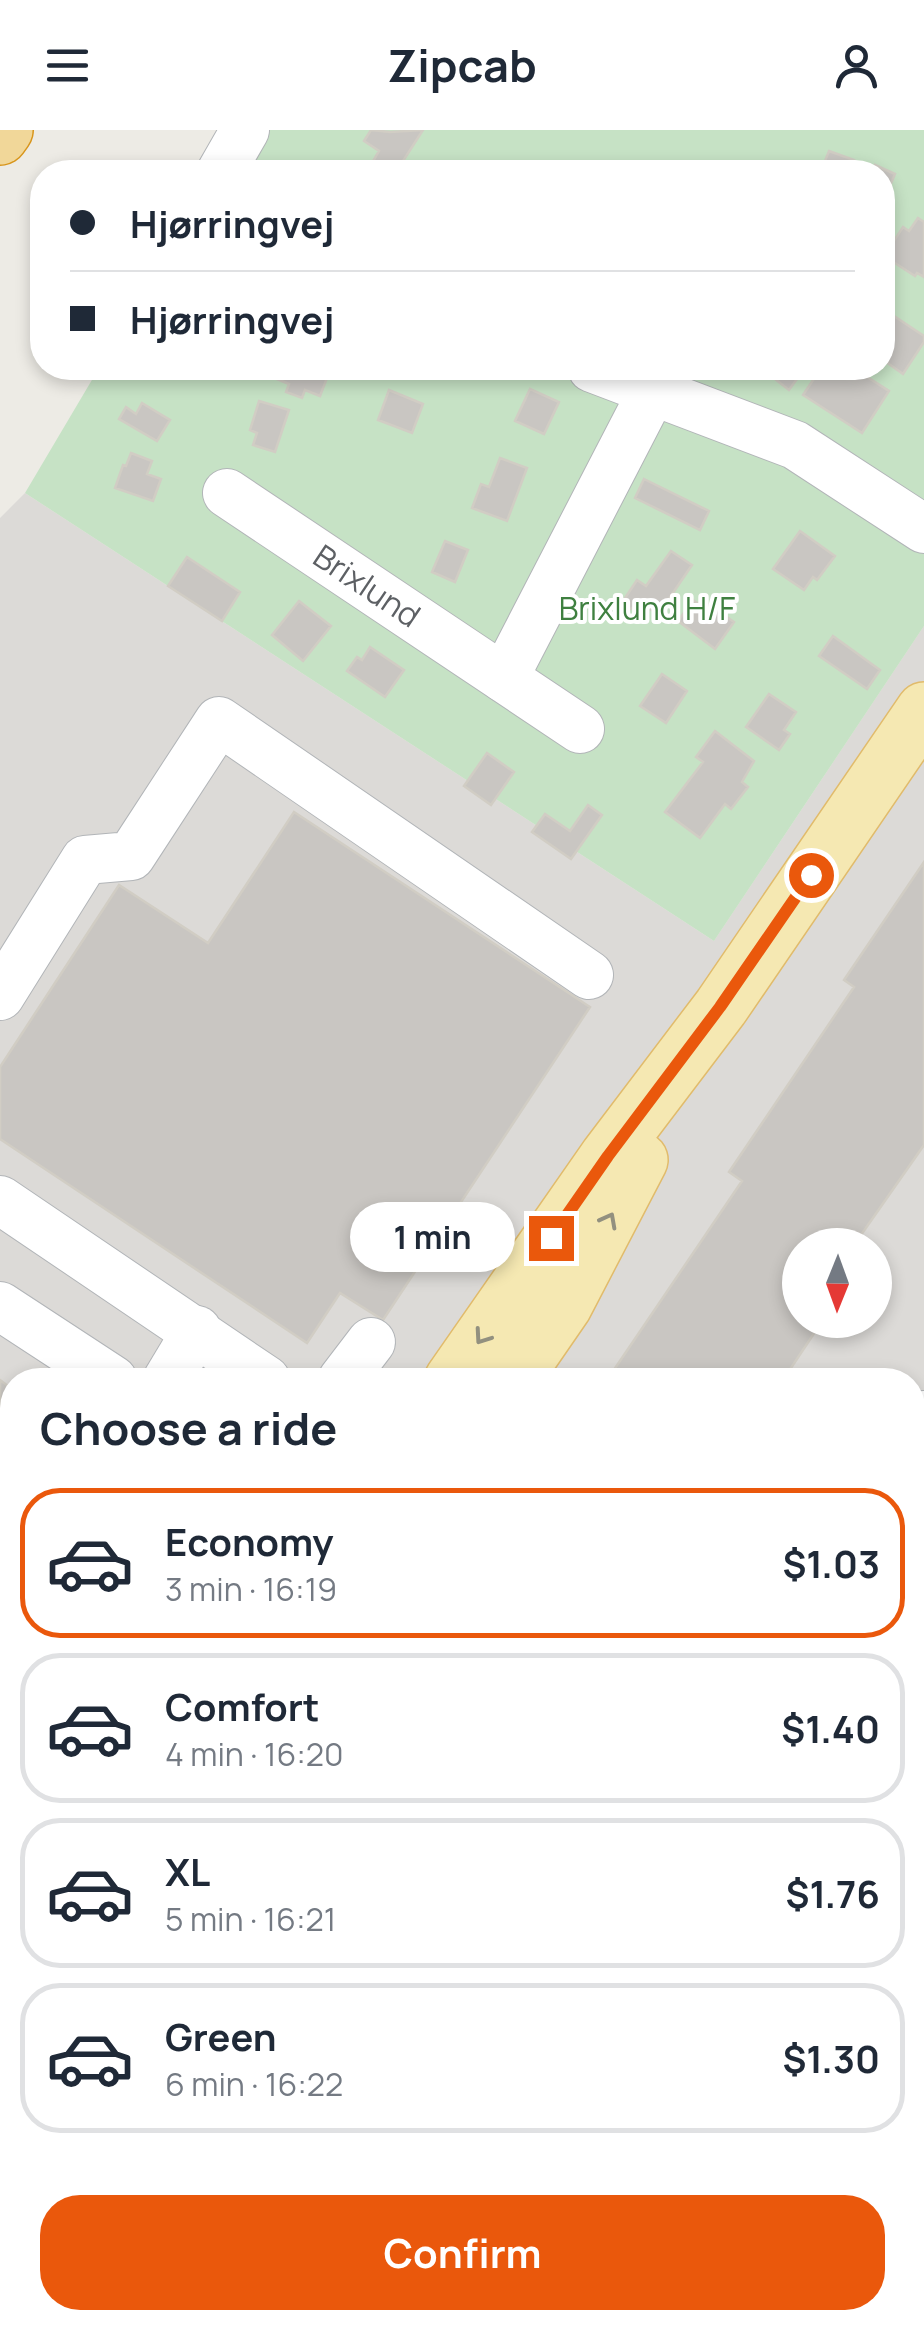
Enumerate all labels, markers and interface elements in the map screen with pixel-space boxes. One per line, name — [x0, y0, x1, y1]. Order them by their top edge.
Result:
text: Zipcab — [387, 34, 537, 96]
icon: menu — [40, 38, 95, 93]
icon: person — [829, 38, 884, 93]
text: Hjørringvej — [130, 197, 334, 249]
text: Hjørringvej — [130, 293, 334, 345]
street label: Brixlund — [305, 534, 429, 637]
park label: Brixlund H/F — [559, 586, 735, 630]
route start — [789, 853, 834, 898]
callout: 1 min — [351, 1203, 516, 1273]
one-way arrow — [597, 1212, 616, 1230]
text: 1 min — [393, 1215, 472, 1259]
route end — [529, 1216, 574, 1261]
north arrow — [782, 1228, 892, 1338]
map controls — [782, 1228, 892, 1338]
one-way arrow — [476, 1325, 494, 1344]
text: Choose a ride — [40, 1397, 337, 1459]
text: Economy — [165, 1515, 334, 1567]
icon: car — [45, 1518, 135, 1608]
text: $1.03 — [782, 1537, 880, 1589]
text: 3 min · 16:19 — [165, 1567, 337, 1611]
text: Comfort — [165, 1680, 319, 1732]
icon: car — [45, 1683, 135, 1773]
text: $1.40 — [781, 1702, 880, 1754]
text: 4 min · 16:20 — [165, 1732, 344, 1776]
text: XL — [165, 1845, 210, 1897]
icon: car — [45, 1848, 135, 1938]
text: $1.76 — [786, 1867, 880, 1919]
text: 5 min · 16:21 — [165, 1897, 336, 1941]
text: Green — [165, 2010, 277, 2062]
icon: car — [45, 2013, 135, 2103]
text: $1.30 — [782, 2032, 880, 2084]
text: 6 min · 16:22 — [165, 2062, 343, 2106]
button: Confirm — [40, 2195, 885, 2310]

